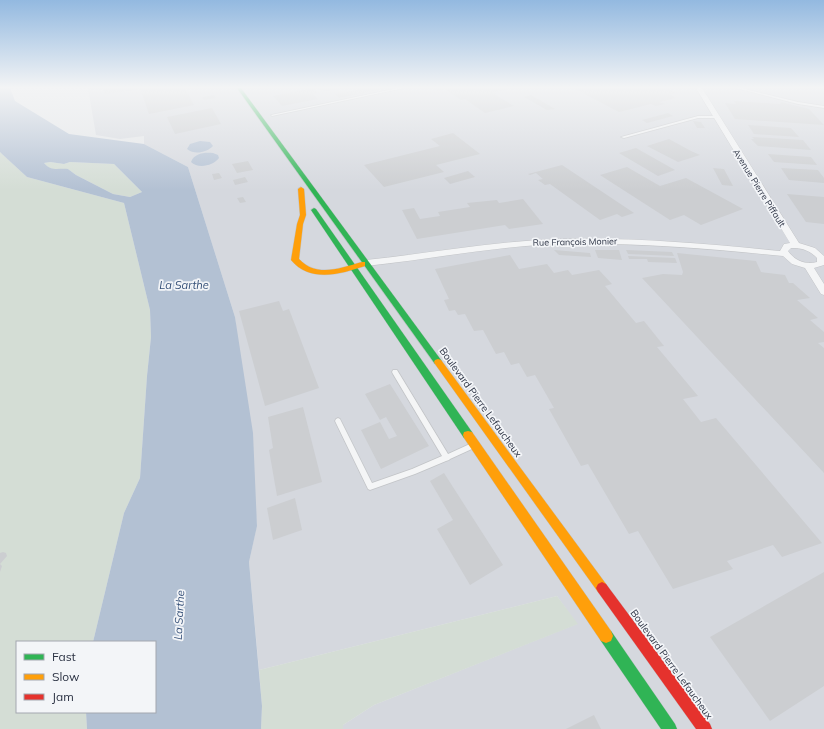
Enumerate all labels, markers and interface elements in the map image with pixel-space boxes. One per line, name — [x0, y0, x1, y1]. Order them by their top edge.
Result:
street label: Avenue Pierre Piffault — [731, 147, 788, 229]
street label: Rue François Monier — [533, 235, 618, 248]
water label: La Sarthe — [159, 278, 209, 292]
street label: Boulevard Pierre Lefaucheux — [436, 345, 525, 460]
water label: La Sarthe — [171, 590, 187, 640]
street label: Boulevard Pierre Lefaucheux — [627, 607, 716, 722]
legend — [16, 641, 156, 713]
text: Fast — [52, 649, 76, 664]
text: Slow — [52, 669, 80, 684]
text: Jam — [52, 689, 74, 704]

